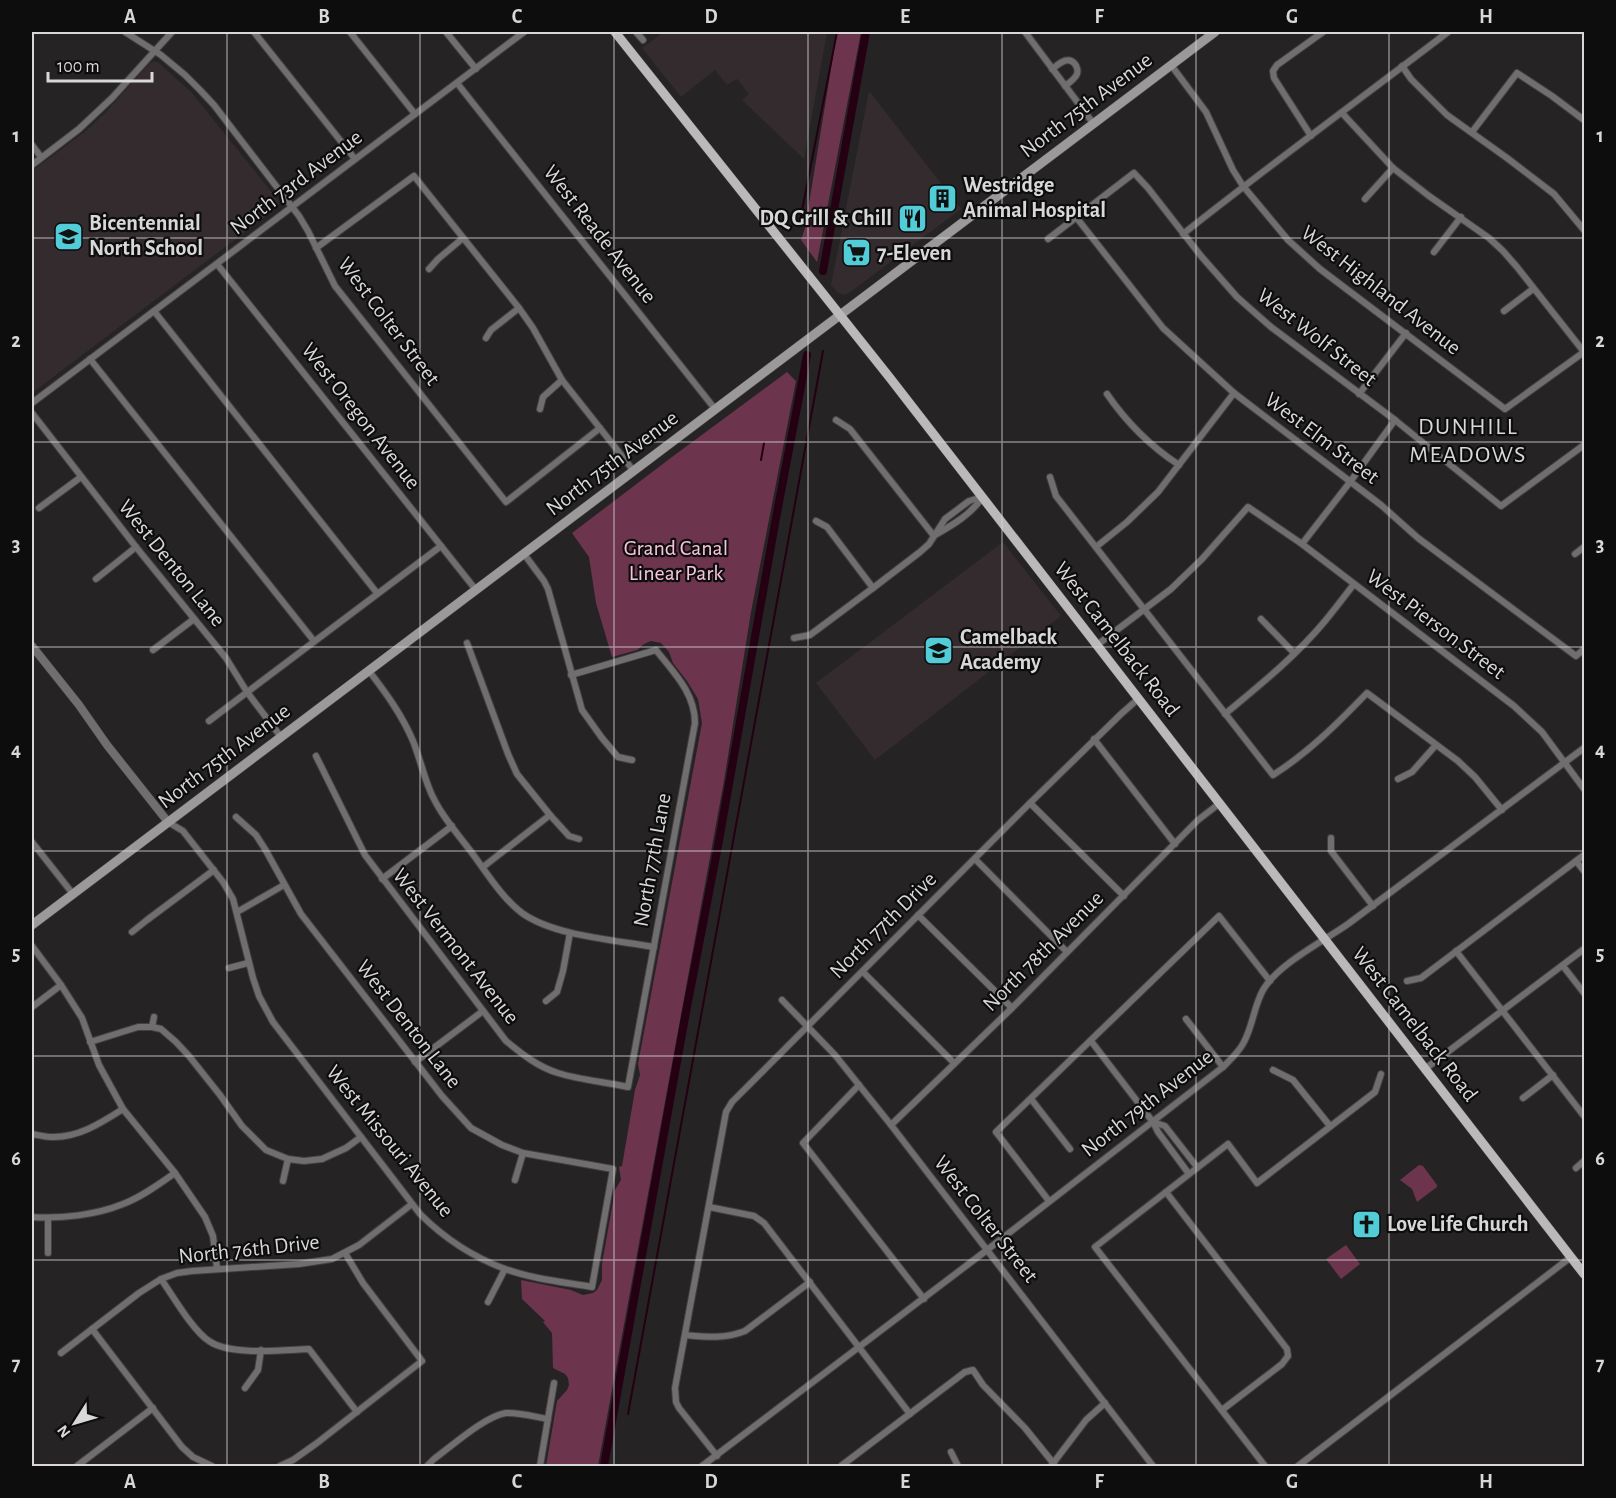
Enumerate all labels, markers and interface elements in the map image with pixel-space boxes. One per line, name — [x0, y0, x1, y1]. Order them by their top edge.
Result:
text: A — [124, 7, 136, 27]
text: B — [318, 7, 330, 27]
text: C — [512, 7, 523, 27]
text: D — [704, 7, 718, 27]
text: E — [900, 7, 910, 27]
text: F — [1094, 7, 1104, 27]
text: G — [1286, 7, 1298, 27]
text: H — [1479, 7, 1493, 27]
scale bar — [48, 45, 152, 83]
street label: North 75th Avenue — [1016, 48, 1156, 162]
text: 100 m — [57, 58, 100, 76]
street label: North 73rd Avenue — [226, 125, 366, 239]
text: 1 — [12, 126, 20, 146]
text: 1 — [1596, 126, 1604, 146]
street label: West Reade Avenue — [539, 161, 661, 307]
place label: Westridge Animal Hospital — [963, 174, 1106, 221]
building icon: Westridge Animal Hospital — [926, 182, 958, 214]
restaurant icon: DQ Grill & Chill — [897, 202, 929, 234]
place label: DQ Grill & Chill — [760, 207, 892, 230]
place label: Bicentennial North School — [89, 212, 203, 259]
school or university icon: Bicentennial North School — [52, 220, 84, 252]
street label: West Highland Avenue — [1297, 221, 1465, 359]
supermarket icon: 7-Eleven — [840, 237, 872, 269]
place label: 7-Eleven — [877, 242, 952, 264]
street label: West Colter Street — [334, 253, 444, 389]
street label: West Wolf Street — [1253, 284, 1381, 390]
text: 2 — [11, 331, 21, 351]
text: 2 — [1595, 331, 1605, 351]
street label: West Oregon Avenue — [297, 339, 425, 493]
street label: West Elm Street — [1261, 388, 1383, 488]
street label: North 75th Avenue — [542, 406, 682, 520]
district label: DUNHILL MEADOWS — [1409, 415, 1527, 467]
street label: West Denton Lane — [114, 495, 230, 631]
text: 3 — [12, 535, 20, 555]
text: 3 — [1596, 535, 1604, 555]
park label: Grand Canal Linear Park — [624, 537, 728, 584]
street label: West Camelback Road — [1050, 558, 1184, 720]
street label: West Pierson Street — [1363, 565, 1509, 683]
place label: Camelback Academy — [960, 626, 1057, 674]
school or university icon: Camelback Academy — [923, 634, 955, 666]
street label: North 75th Avenue — [154, 699, 294, 813]
text: 4 — [11, 740, 21, 760]
text: 4 — [1595, 740, 1605, 760]
street label: North 77th Lane — [629, 791, 675, 929]
street label: West Vermont Avenue — [389, 864, 523, 1028]
street label: North 77th Drive — [826, 868, 940, 982]
street label: North 78th Avenue — [979, 887, 1107, 1015]
street label: West Camelback Road — [1348, 943, 1482, 1105]
text: 5 — [12, 944, 20, 964]
text: 5 — [1596, 944, 1604, 964]
street label: West Denton Lane — [352, 956, 466, 1092]
street label: North 79th Avenue — [1077, 1045, 1217, 1161]
street label: West Missouri Avenue — [322, 1061, 458, 1221]
text: 6 — [11, 1149, 21, 1169]
text: 6 — [1595, 1149, 1605, 1169]
street label: West Colter Street — [930, 1151, 1042, 1287]
church icon: Love Life Church — [1350, 1208, 1382, 1240]
place label: Love Life Church — [1387, 1213, 1529, 1235]
street label: North 76th Drive — [177, 1231, 321, 1267]
text: 7 — [12, 1354, 21, 1374]
text: 7 — [1596, 1354, 1605, 1374]
north arrow — [45, 1393, 105, 1453]
text: N — [54, 1422, 74, 1441]
text: A — [124, 1472, 136, 1492]
text: B — [318, 1472, 330, 1492]
text: C — [512, 1472, 523, 1492]
text: D — [704, 1472, 718, 1492]
text: E — [900, 1472, 910, 1492]
text: F — [1094, 1472, 1104, 1492]
text: G — [1286, 1472, 1298, 1492]
text: H — [1479, 1472, 1493, 1492]

